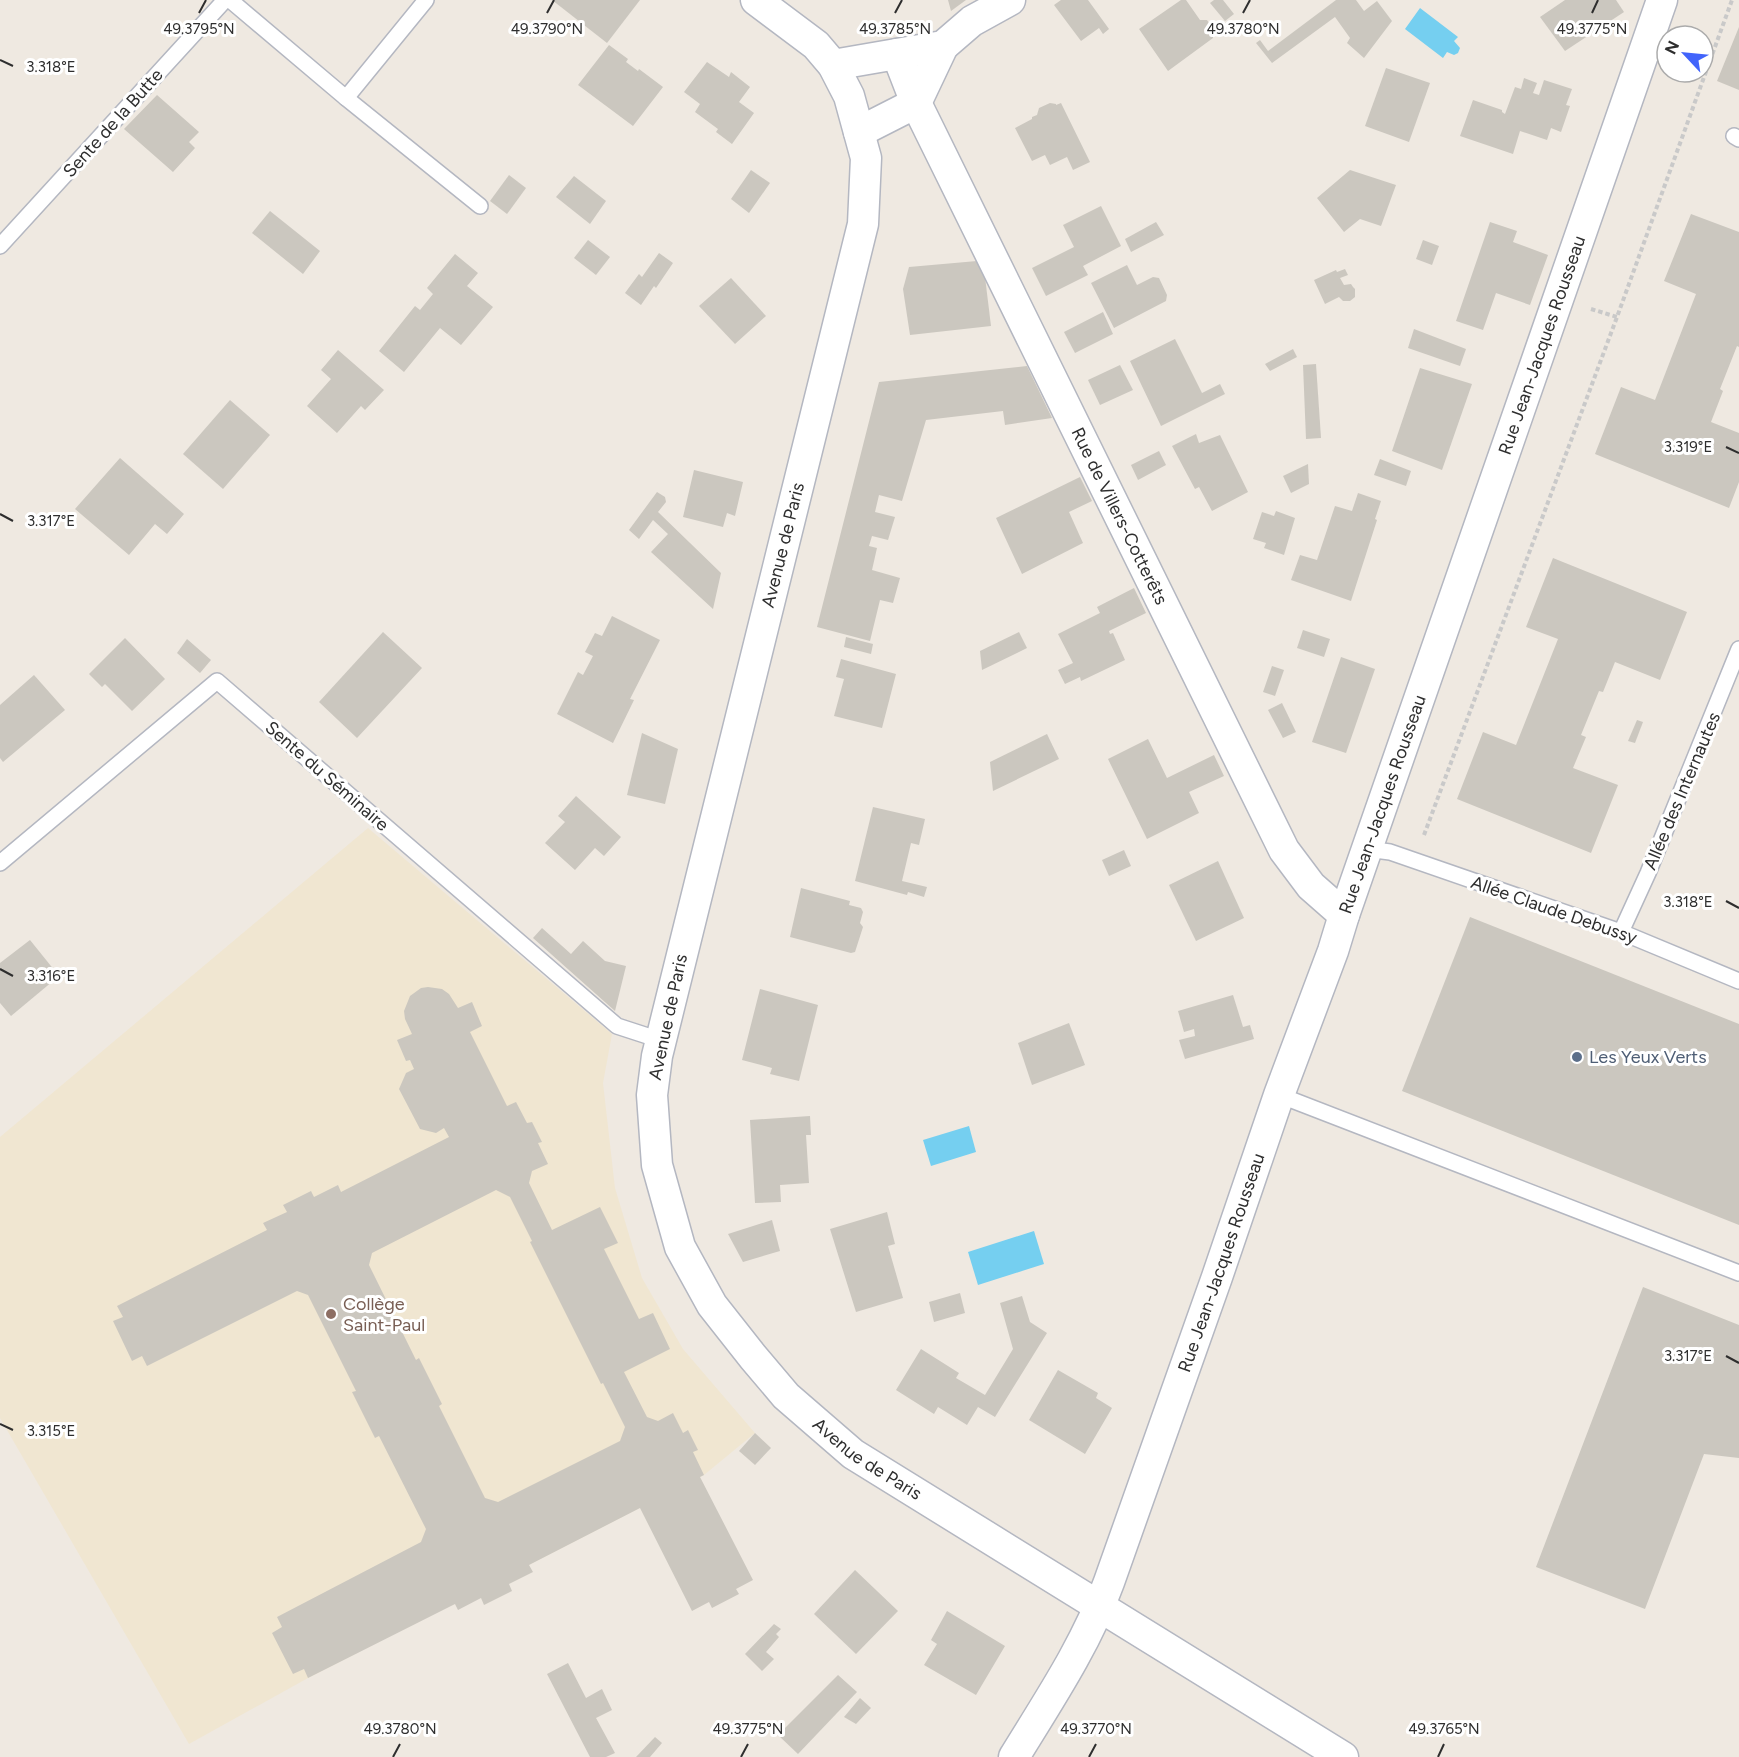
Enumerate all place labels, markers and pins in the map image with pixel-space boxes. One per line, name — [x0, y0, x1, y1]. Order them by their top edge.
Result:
place label: Les Yeux Verts — [1589, 1046, 1707, 1068]
marker: Les Yeux Verts — [1570, 1050, 1584, 1064]
place label: Collège Saint-Paul — [343, 1293, 425, 1336]
marker: Collège Saint-Paul — [324, 1307, 338, 1321]

